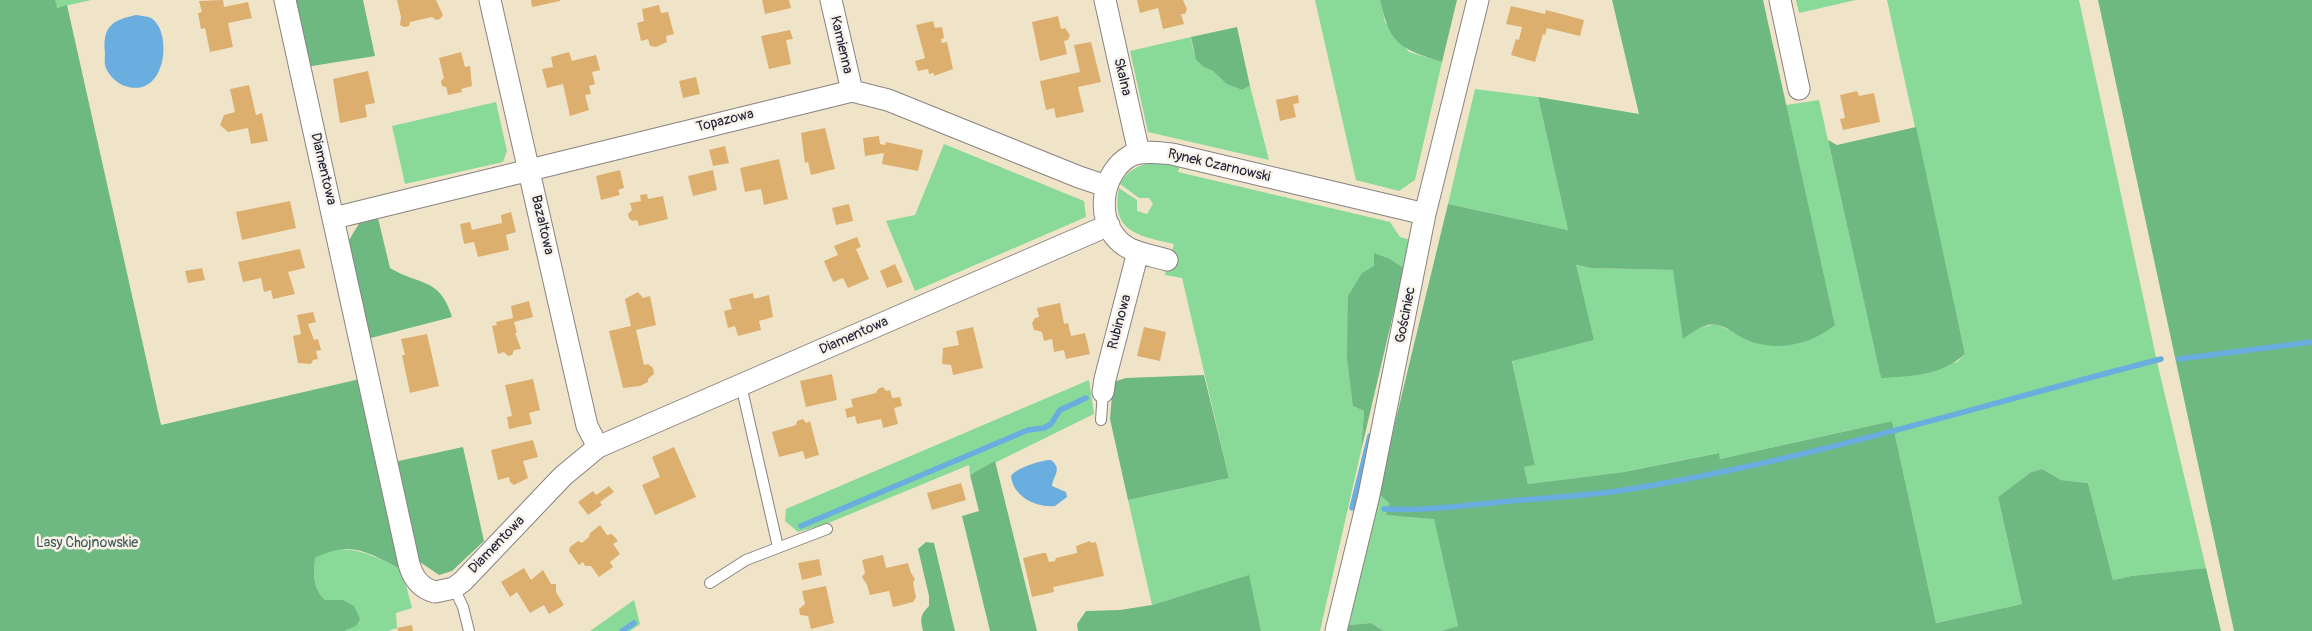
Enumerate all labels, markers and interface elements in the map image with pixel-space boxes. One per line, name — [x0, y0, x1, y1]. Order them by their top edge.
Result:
street label: Kamienna — [826, 14, 856, 76]
street label: Skalna — [1110, 56, 1134, 98]
street label: Topazowa — [695, 106, 755, 136]
street label: Diamentowa — [307, 131, 339, 207]
street label: Rynek Czarnowski — [1166, 146, 1272, 186]
street label: Bazaltowa — [527, 194, 557, 256]
street label: Gościniec — [1392, 285, 1420, 345]
street label: Rubinowa — [1105, 293, 1135, 351]
street label: Diamentowa — [817, 313, 891, 359]
street label: Diamentowa — [465, 513, 529, 577]
park label: Lasy Chojnowskie — [36, 535, 138, 551]

